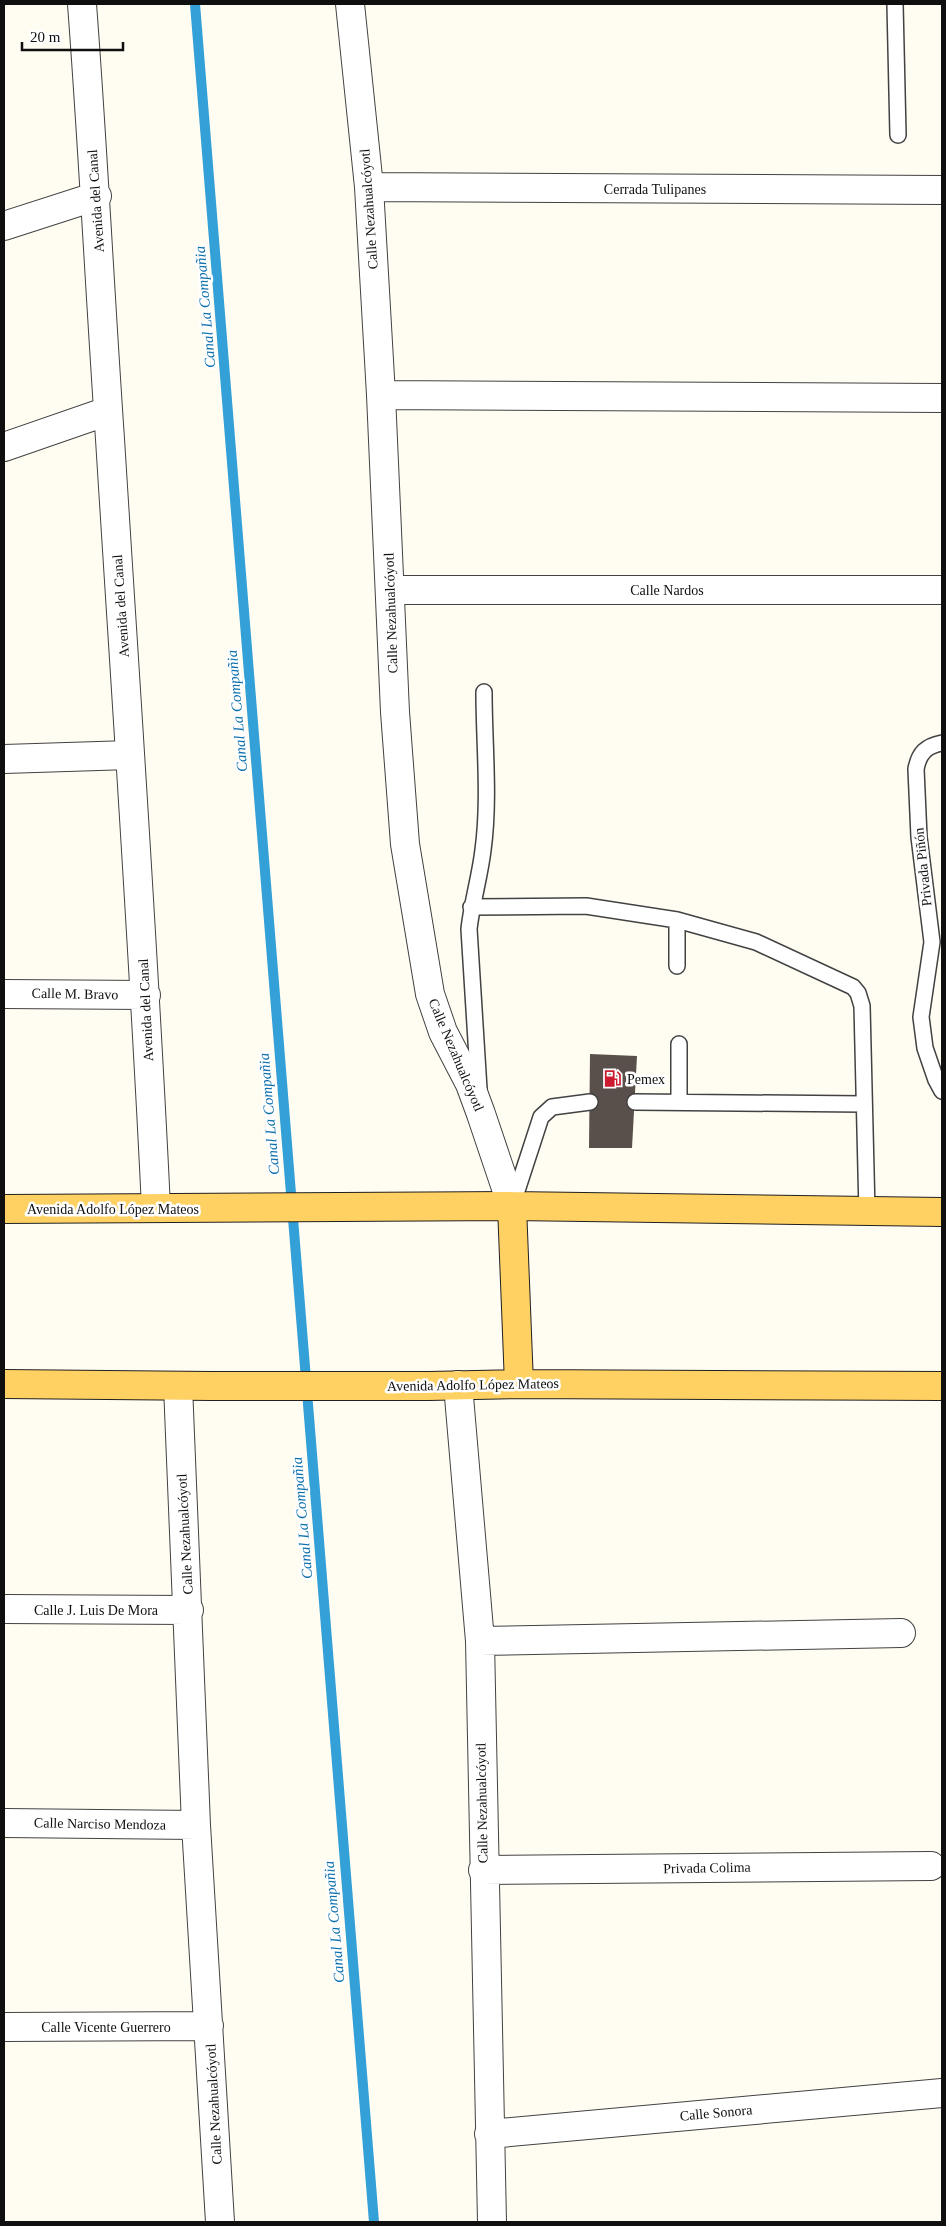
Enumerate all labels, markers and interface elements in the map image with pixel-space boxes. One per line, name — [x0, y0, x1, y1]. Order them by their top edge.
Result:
scale bar — [22, 20, 124, 52]
text: 20 m — [30, 29, 61, 45]
street label: Calle Nezahualcóyotl — [357, 148, 381, 270]
street label: Avenida del Canal — [85, 149, 107, 253]
street label: Cerrada Tulipanes — [604, 182, 706, 197]
water label: Canal La Compañia — [192, 245, 218, 369]
street label: Calle Nezahualcóyotl — [381, 552, 401, 674]
street label: Avenida del Canal — [110, 554, 132, 658]
street label: Calle Nardos — [630, 583, 704, 598]
water label: Canal La Compañia — [224, 649, 250, 773]
street label: Privada Piñón — [911, 827, 935, 907]
street label: Avenida del Canal — [136, 958, 156, 1062]
street label: Calle M. Bravo — [32, 986, 118, 1002]
street label: Calle Nezahualcóyotl — [425, 996, 487, 1114]
water label: Canal La Compañia — [256, 1052, 282, 1176]
fuel station icon: Pemex — [603, 1069, 623, 1089]
place label: Pemex — [627, 1072, 665, 1087]
street label: Avenida Adolfo López Mateos — [27, 1202, 199, 1217]
street label: Avenida Adolfo López Mateos — [387, 1376, 559, 1394]
water label: Canal La Compañia — [289, 1456, 315, 1580]
street label: Calle Nezahualcóyotl — [174, 1473, 196, 1595]
street label: Calle J. Luis De Mora — [34, 1603, 159, 1618]
street label: Calle Nezahualcóyotl — [473, 1742, 491, 1864]
street label: Calle Narciso Mendoza — [34, 1815, 167, 1833]
water label: Canal La Compañia — [321, 1860, 347, 1984]
street label: Privada Colima — [663, 1860, 752, 1876]
street label: Calle Vicente Guerrero — [41, 2020, 171, 2035]
street label: Calle Nezahualcóyotl — [203, 2043, 225, 2165]
street label: Calle Sonora — [679, 2102, 754, 2124]

